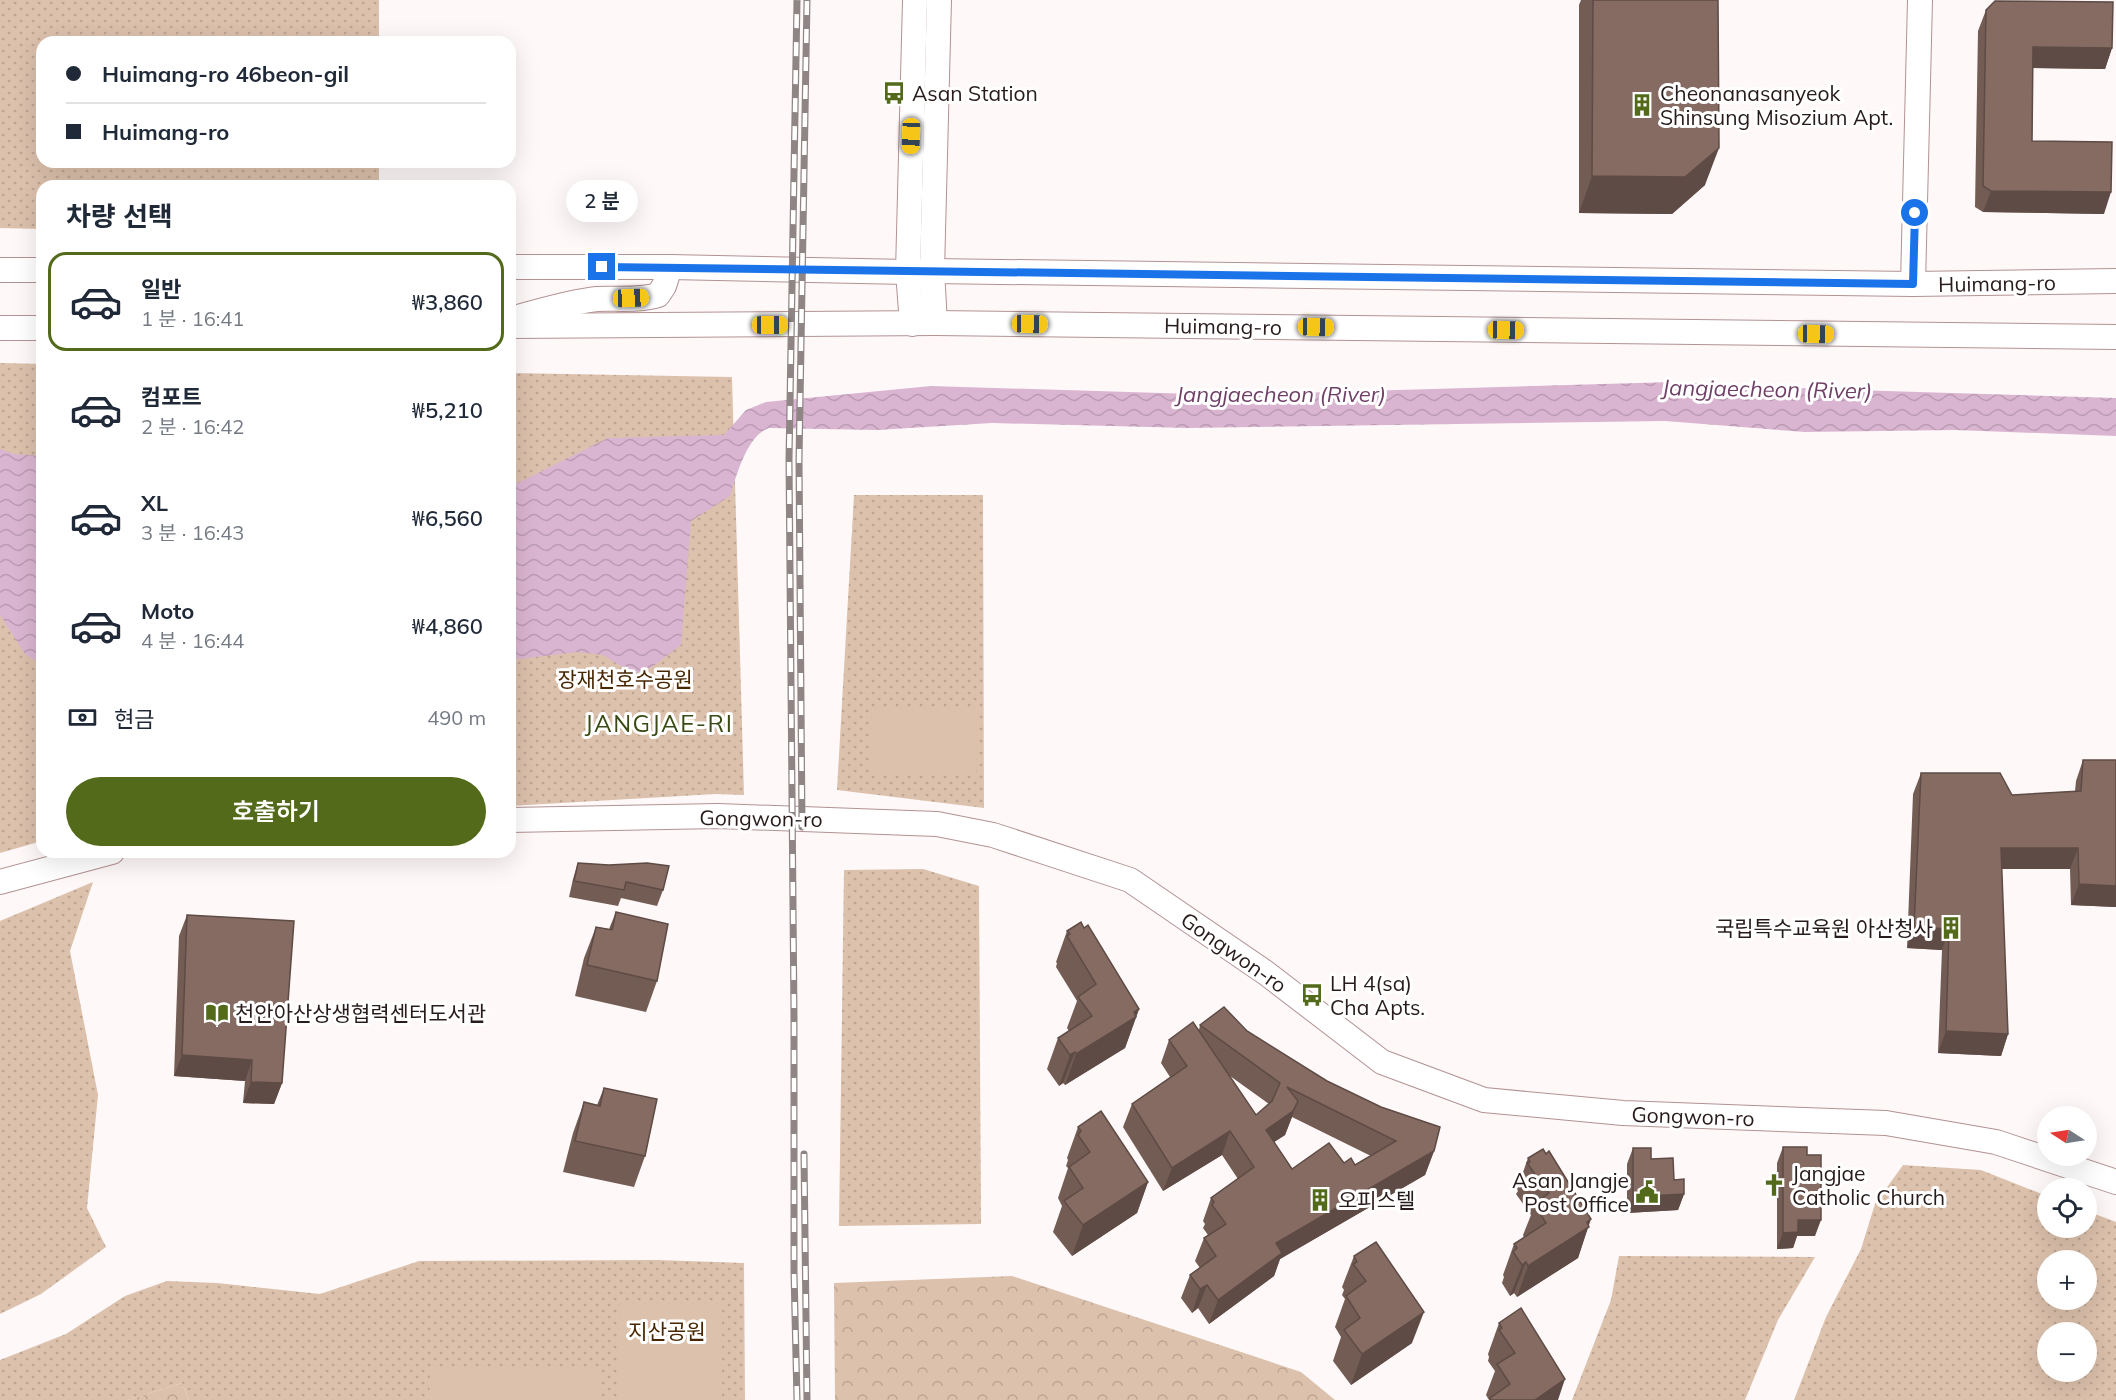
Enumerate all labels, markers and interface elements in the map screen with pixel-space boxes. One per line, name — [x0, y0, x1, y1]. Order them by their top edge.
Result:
text: Huimang-ro 46beon-gil — [102, 60, 349, 88]
bus stop icon: Asan Station — [881, 80, 907, 106]
place label: Asan Station — [912, 80, 1038, 106]
place label: Cheonanasanyeok Shinsung Misozium Apt. — [1660, 80, 1893, 130]
building icon: Cheonanasanyeok Shinsung Misozium Apt. — [1629, 92, 1655, 118]
text: Huimang-ro — [102, 118, 229, 146]
car — [901, 118, 921, 154]
callout: 2 분 — [566, 180, 638, 222]
text: 2 분 — [584, 188, 620, 213]
text: 차량 선택 — [66, 199, 173, 233]
route start — [1901, 199, 1928, 226]
route end — [588, 253, 615, 280]
street label: Huimang-ro — [1938, 269, 2056, 297]
icon: car — [69, 275, 123, 329]
text: 일반 — [141, 275, 181, 303]
text: ₩3,860 — [412, 288, 483, 316]
car — [613, 288, 649, 308]
text: 1 분 · 16:41 — [141, 306, 244, 331]
street label: Huimang-ro — [1164, 312, 1282, 340]
car — [1012, 315, 1048, 333]
car — [752, 316, 788, 334]
car — [1298, 318, 1334, 336]
car — [1488, 321, 1524, 339]
car — [1798, 325, 1834, 343]
water label: Jangjaecheon (River) — [1660, 373, 1872, 405]
water label: Jangjaecheon (River) — [1174, 380, 1386, 408]
icon: car — [69, 383, 123, 437]
text: 컴포트 — [141, 383, 202, 411]
text: ₩5,210 — [412, 396, 483, 424]
text: 2 분 · 16:42 — [141, 414, 244, 439]
text: XL — [141, 489, 168, 517]
icon: car — [69, 491, 123, 545]
text: ₩6,560 — [412, 504, 483, 532]
text: 3 분 · 16:43 — [141, 520, 244, 545]
text: Moto — [141, 597, 194, 625]
icon: car — [69, 599, 123, 653]
text: ₩4,860 — [412, 612, 483, 640]
text: 4 분 · 16:44 — [141, 628, 244, 653]
park label: 장재천호수공원 — [557, 666, 693, 692]
icon: cash — [66, 701, 99, 734]
text: 현금 — [114, 705, 154, 733]
text: 490 m — [427, 705, 486, 730]
district label: JANGJAE-RI — [585, 708, 733, 738]
button: 호출하기 — [66, 777, 486, 846]
street label: Gongwon-ro — [699, 804, 823, 832]
street label: Gongwon-ro — [1176, 906, 1292, 998]
place label: 국립특수교육원 아산청사 — [1715, 915, 1933, 941]
building icon: 국립특수교육원 아산청사 — [1938, 915, 1964, 941]
place label: LH 4(sa) Cha Apts. — [1330, 970, 1425, 1020]
bus stop icon: LH 4(sa) Cha Apts. — [1299, 982, 1325, 1008]
library icon: 천안아산상생협력센터도서관 — [204, 1000, 230, 1026]
place label: 천안아산상생협력센터도서관 — [235, 1000, 486, 1026]
street label: Gongwon-ro — [1631, 1101, 1755, 1131]
north arrow — [2037, 1106, 2097, 1166]
map controls — [2037, 1106, 2097, 1382]
place label: Jangjae Catholic Church — [1792, 1160, 1945, 1210]
place label: Asan Jangje Post Office — [1512, 1167, 1629, 1217]
church icon: Jangjae Catholic Church — [1761, 1172, 1787, 1198]
button: locate — [2037, 1178, 2097, 1238]
public building icon: Asan Jangje Post Office — [1634, 1179, 1660, 1205]
building icon: 오피스텔 — [1307, 1187, 1333, 1213]
place label: 오피스텔 — [1338, 1187, 1415, 1213]
button: + — [2037, 1250, 2097, 1310]
park label: 지산공원 — [628, 1318, 706, 1344]
button: − — [2037, 1322, 2097, 1382]

